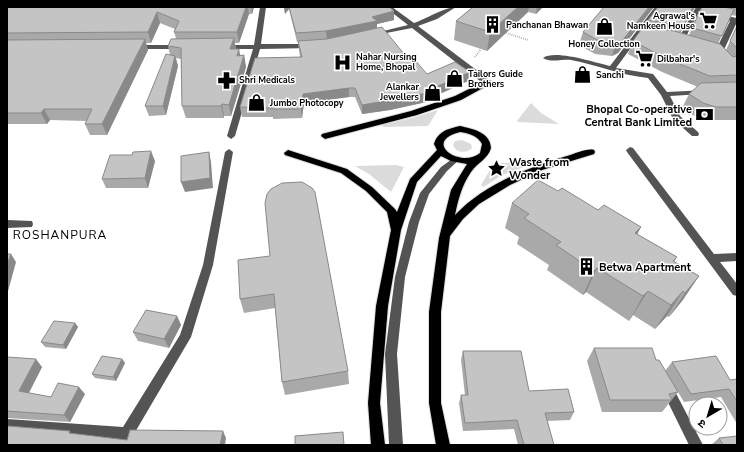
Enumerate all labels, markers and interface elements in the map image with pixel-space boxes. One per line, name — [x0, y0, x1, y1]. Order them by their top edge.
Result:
place label: Agrawal's Namkeen House — [627, 10, 696, 32]
supermarket icon: Agrawal's Namkeen House — [698, 11, 718, 31]
building icon: Panchanan Bhawan — [483, 15, 503, 35]
shop icon: Honey Collection — [594, 17, 614, 37]
place label: Panchanan Bhawan — [506, 19, 588, 31]
place label: Honey Collection — [568, 38, 640, 50]
supermarket icon: Dilbahar's — [634, 49, 654, 69]
place label: Nahar Nursing Home, Bhopal — [356, 51, 417, 73]
hospital icon: Nahar Nursing Home, Bhopal — [333, 52, 353, 72]
place label: Dilbahar's — [657, 53, 700, 65]
shop icon: Sanchi — [573, 65, 593, 85]
place label: Tailors Guide Brothers — [468, 68, 523, 90]
shop icon: Tailors Guide Brothers — [445, 69, 465, 89]
place label: Sanchi — [596, 69, 624, 81]
pharmacy icon: Shri Medicals — [216, 70, 236, 90]
place label: Shri Medicals — [239, 74, 296, 86]
place label: Alankar Jewellers — [379, 81, 420, 103]
shop icon: Alankar Jewellers — [422, 82, 442, 102]
shop icon: Jumbo Photocopy — [247, 93, 267, 113]
place label: Jumbo Photocopy — [269, 97, 344, 109]
place label: Bhopal Co-operative Central Bank Limited — [584, 102, 692, 130]
bank icon: Bhopal Co-operative Central Bank Limited — [695, 105, 715, 125]
place label: Waste from Wonder — [509, 155, 569, 183]
place icon: Waste from Wonder — [486, 158, 506, 178]
district label: ROSHANPURA — [13, 227, 107, 243]
building icon: Betwa Apartment — [576, 257, 596, 277]
place label: Betwa Apartment — [599, 260, 692, 275]
north arrow — [688, 396, 728, 436]
text: उ — [695, 415, 709, 431]

